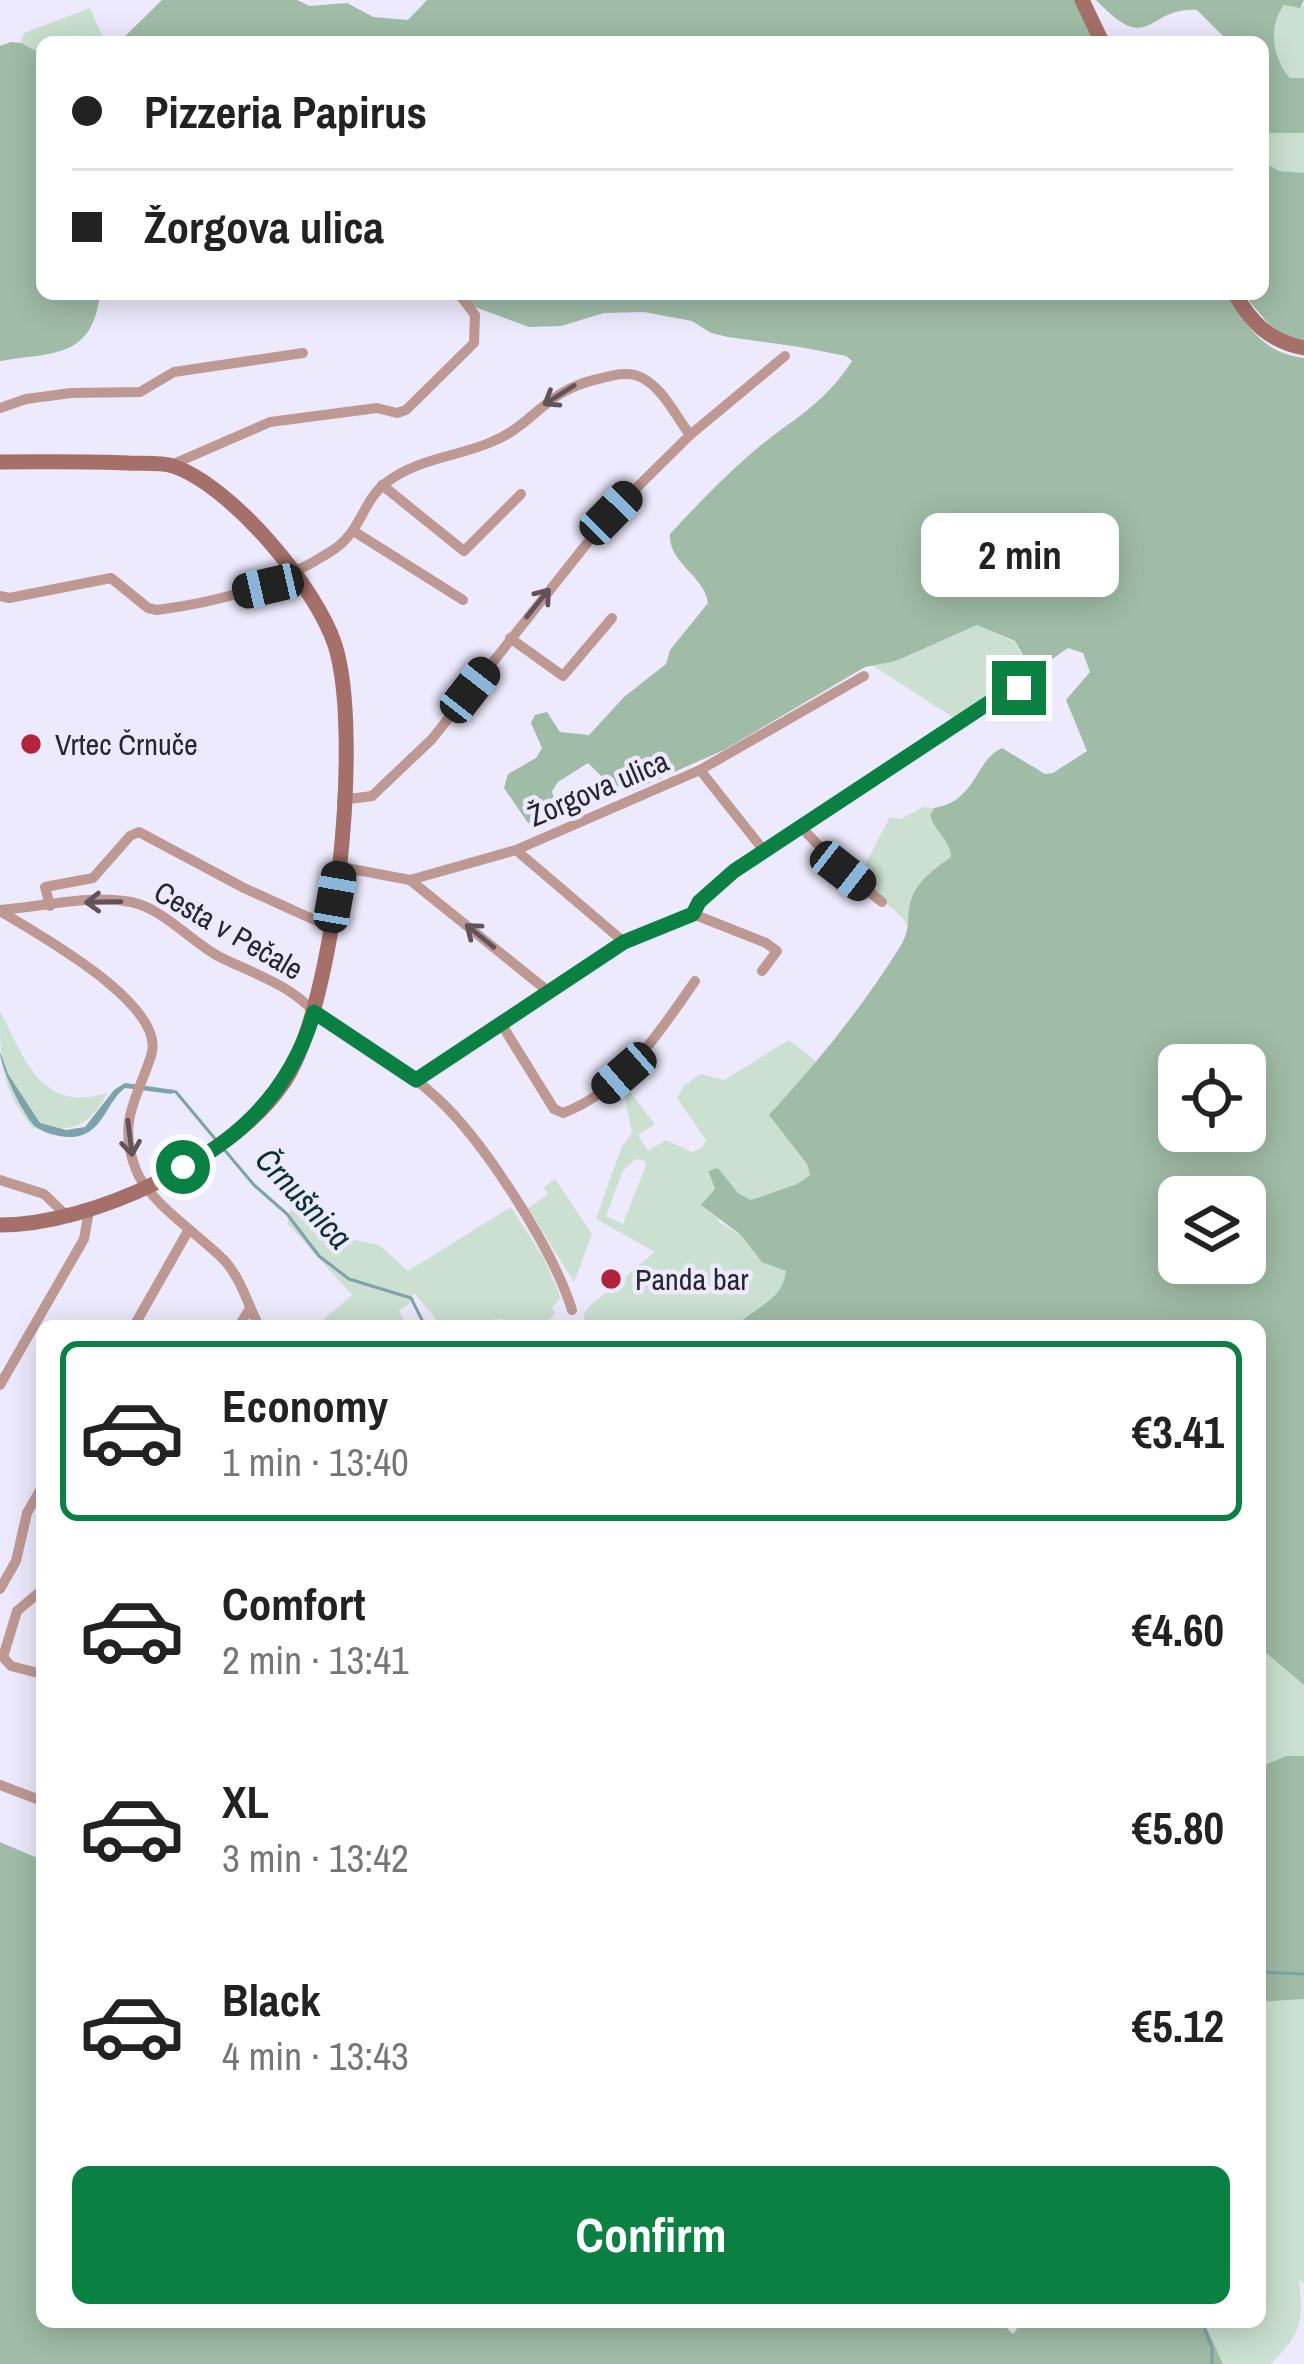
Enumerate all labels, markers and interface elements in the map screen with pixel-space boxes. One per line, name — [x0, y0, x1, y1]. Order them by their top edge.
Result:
text: Pizzeria Papirus — [144, 81, 427, 142]
text: Žorgova ulica — [144, 196, 384, 257]
one-way arrow — [542, 383, 576, 407]
car — [573, 475, 649, 551]
callout: 2 min — [920, 514, 1118, 598]
text: 2 min — [978, 529, 1062, 581]
car — [229, 560, 307, 612]
one-way arrow — [524, 588, 551, 619]
car — [434, 651, 506, 729]
route end — [992, 661, 1046, 715]
place label: Vrtec Črnuče — [55, 724, 198, 764]
marker: Vrtec Črnuče — [18, 731, 44, 757]
street label: Žorgova ulica — [522, 740, 675, 836]
car — [804, 835, 882, 907]
car — [311, 858, 359, 936]
street label: Cesta v Pečale — [147, 871, 311, 989]
one-way arrow — [84, 891, 123, 913]
one-way arrow — [464, 923, 496, 950]
car — [585, 1036, 663, 1110]
map controls — [1158, 1044, 1266, 1284]
button: locate — [1158, 1044, 1266, 1152]
one-way arrow — [120, 1118, 142, 1157]
water label: Črnušnica — [246, 1138, 362, 1258]
route start — [156, 1140, 210, 1194]
button: layers — [1158, 1176, 1266, 1284]
place label: Panda bar — [635, 1259, 749, 1299]
marker: Panda bar — [598, 1266, 624, 1292]
text: Economy — [222, 1375, 388, 1436]
icon: car — [78, 1377, 186, 1485]
text: €3.41 — [1132, 1401, 1224, 1462]
text: 1 min · 13:40 — [222, 1436, 409, 1488]
text: Comfort — [222, 1573, 365, 1634]
icon: car — [78, 1575, 186, 1683]
text: €4.60 — [1132, 1599, 1224, 1660]
text: 2 min · 13:41 — [222, 1634, 409, 1686]
text: XL — [222, 1771, 269, 1832]
icon: car — [78, 1773, 186, 1881]
text: €5.80 — [1132, 1797, 1224, 1858]
text: 3 min · 13:42 — [222, 1832, 409, 1884]
text: Black — [222, 1969, 320, 2030]
icon: car — [78, 1971, 186, 2079]
text: €5.12 — [1132, 1995, 1224, 2056]
text: 4 min · 13:43 — [222, 2030, 409, 2082]
button: Confirm — [72, 2166, 1230, 2304]

